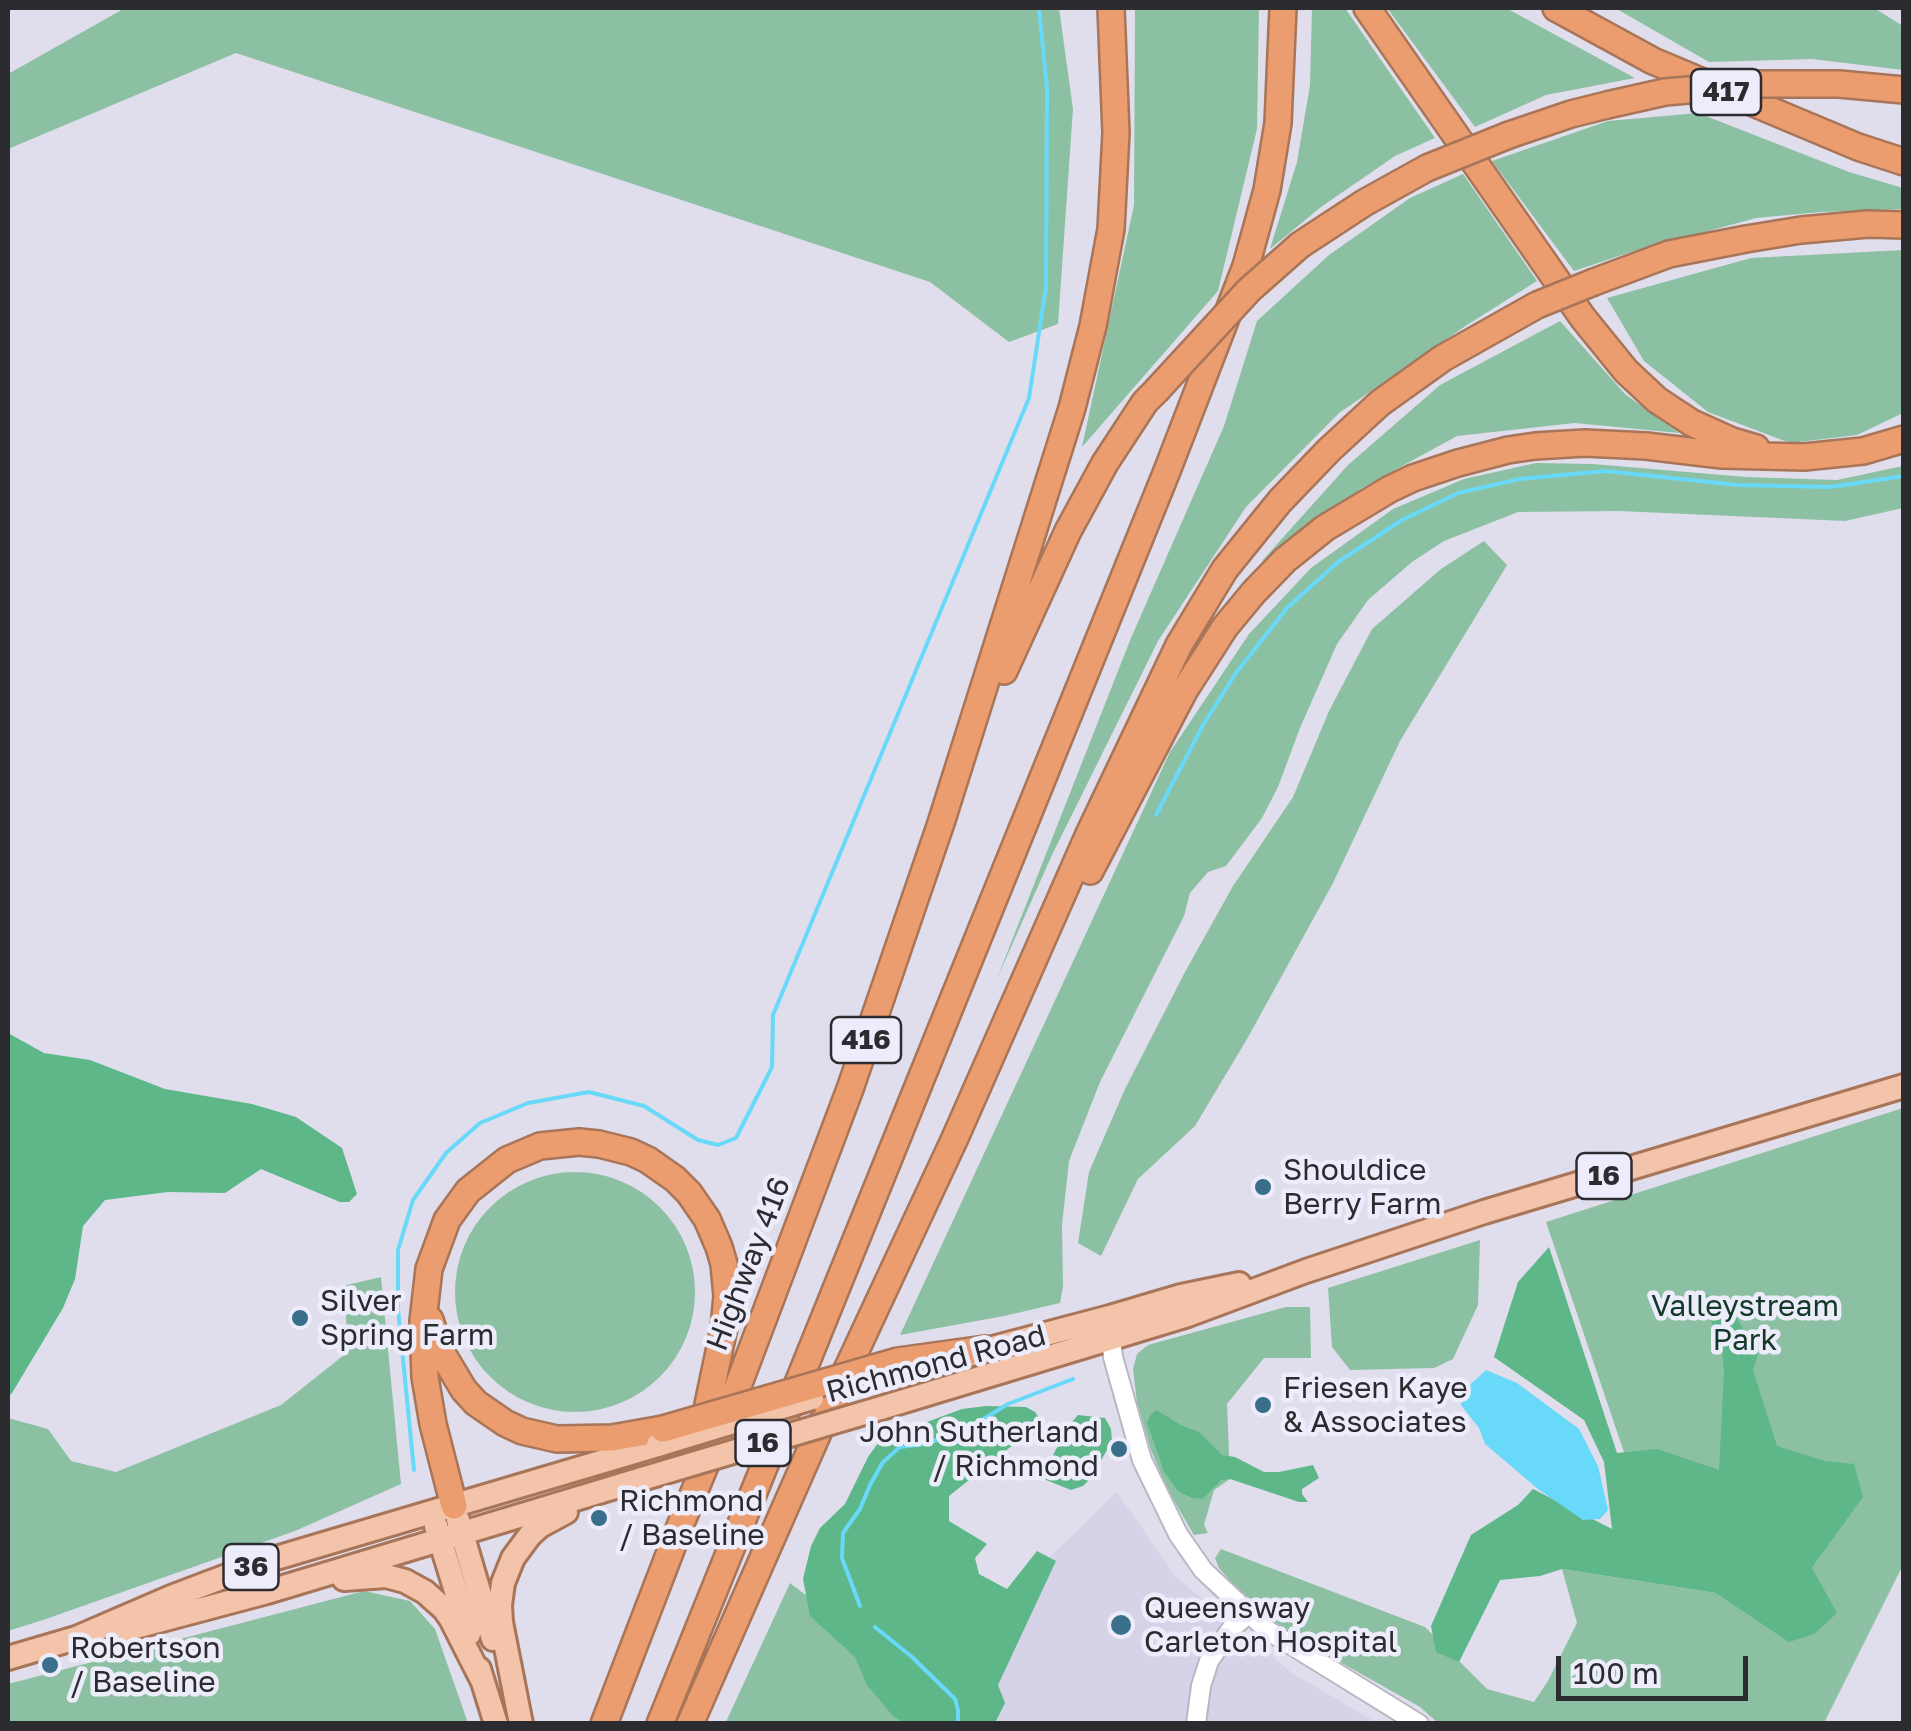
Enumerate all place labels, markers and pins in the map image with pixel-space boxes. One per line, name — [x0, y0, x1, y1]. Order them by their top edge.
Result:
place label: Shouldice Berry Farm — [1283, 1152, 1442, 1222]
marker: Shouldice Berry Farm — [1252, 1176, 1274, 1198]
place label: Silver Spring Farm — [320, 1283, 494, 1354]
marker: Silver Spring Farm — [289, 1307, 311, 1329]
place label: Friesen Kaye & Associates — [1283, 1370, 1468, 1440]
marker: Friesen Kaye & Associates — [1252, 1394, 1274, 1416]
place label: John Sutherland / Richmond — [860, 1414, 1099, 1484]
marker: John Sutherland / Richmond — [1108, 1438, 1130, 1460]
place label: Richmond / Baseline — [619, 1483, 765, 1554]
marker: Richmond / Baseline — [588, 1507, 610, 1529]
place label: Queensway Carleton Hospital — [1144, 1590, 1397, 1660]
marker: Queensway Carleton Hospital — [1108, 1612, 1134, 1638]
place label: Robertson / Baseline — [70, 1630, 221, 1700]
marker: Robertson / Baseline — [39, 1654, 61, 1676]

